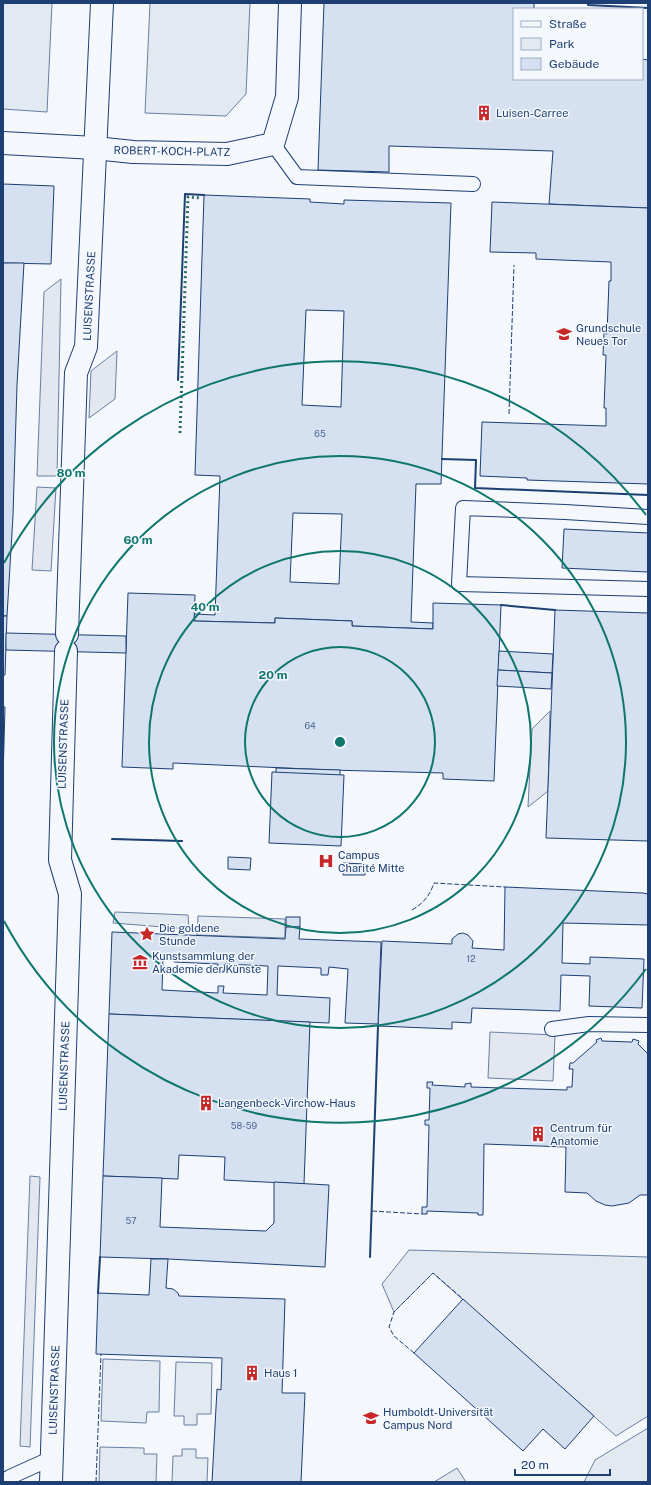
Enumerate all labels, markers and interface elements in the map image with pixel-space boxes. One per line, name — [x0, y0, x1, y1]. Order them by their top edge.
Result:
legend — [513, 8, 643, 80]
text: Straße — [549, 17, 587, 31]
text: Park — [549, 37, 575, 51]
text: Gebäude — [549, 57, 599, 71]
building icon: Luisen-Carree — [475, 104, 493, 122]
place label: Luisen-Carree — [496, 107, 568, 119]
street label: ROBERT-KOCH-PLATZ — [114, 144, 230, 158]
street label: LUISENSTRASSE — [81, 251, 97, 341]
place label: Grundschule Neues Tor — [576, 322, 641, 347]
school or university icon: Grundschule Neues Tor — [555, 325, 573, 343]
house number: 65 — [314, 428, 326, 439]
text: 80 m — [56, 466, 86, 480]
text: 60 m — [123, 533, 153, 547]
text: 40 m — [190, 600, 220, 614]
text: 20 m — [259, 668, 288, 682]
street label: LUISENSTRASSE — [55, 699, 71, 789]
house number: 64 — [304, 720, 316, 731]
centre of rings — [333, 735, 347, 749]
place label: Campus Charité Mitte — [338, 849, 405, 874]
hospital icon: Campus Charité Mitte — [317, 852, 335, 870]
place label: Die goldene Stunde — [159, 922, 220, 947]
place icon: Die goldene Stunde — [138, 925, 156, 943]
place label: Kunstsammlung der Akademie der Künste — [152, 950, 261, 975]
museum icon: Kunstsammlung der Akademie der Künste — [131, 953, 149, 971]
house number: 12 — [466, 953, 476, 964]
street label: LUISENSTRASSE — [56, 1021, 72, 1111]
building icon: Langenbeck-Virchow-Haus — [197, 1094, 215, 1112]
place label: Langenbeck-Virchow-Haus — [218, 1097, 356, 1109]
house number: 58-59 — [231, 1120, 258, 1131]
place label: Centrum für Anatomie — [550, 1122, 612, 1147]
building icon: Centrum für Anatomie — [529, 1125, 547, 1143]
house number: 57 — [125, 1215, 137, 1226]
street label: LUISENSTRASSE — [46, 1345, 62, 1435]
building icon: Haus 1 — [243, 1364, 261, 1382]
place label: Haus 1 — [264, 1367, 298, 1379]
place label: Humboldt-Universität Campus Nord — [383, 1406, 493, 1431]
school or university icon: Humboldt-Universität Campus Nord — [362, 1409, 380, 1427]
scale bar — [515, 1451, 610, 1477]
text: 20 m — [521, 1458, 549, 1472]

